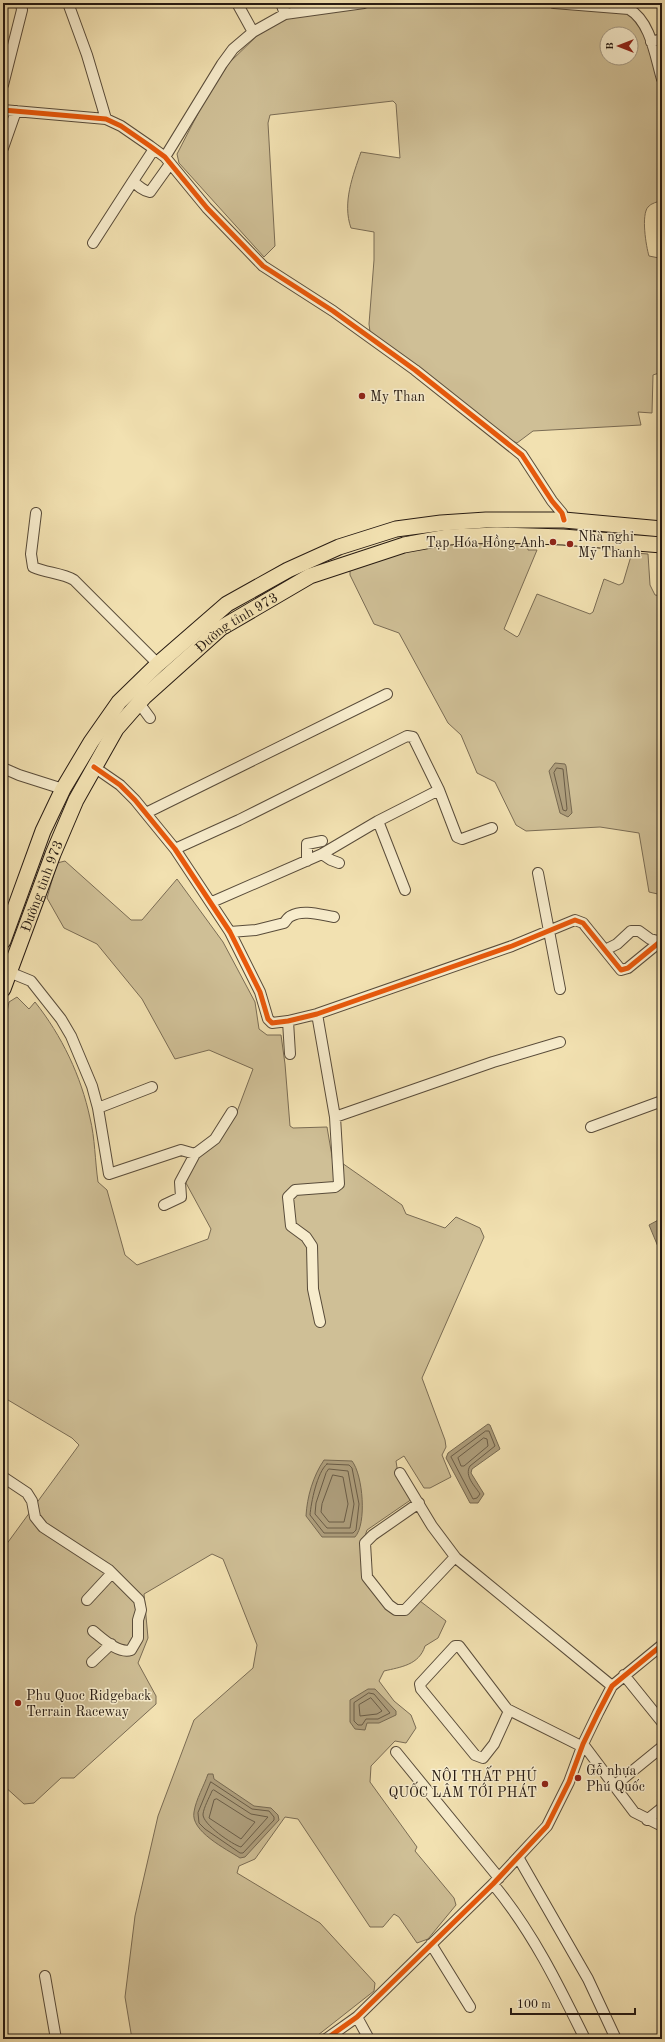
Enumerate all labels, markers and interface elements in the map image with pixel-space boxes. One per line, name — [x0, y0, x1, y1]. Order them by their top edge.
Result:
north arrow — [599, 26, 639, 66]
text: B — [605, 42, 616, 50]
place label: My Than — [370, 390, 426, 404]
marker: My Than — [357, 391, 367, 401]
place label: Nhà nghỉ Mỹ Thanh — [578, 530, 641, 560]
place label: Tạp Hóa Hồng Anh — [426, 534, 545, 550]
marker: Tạp Hóa Hồng Anh — [548, 537, 558, 547]
marker: Nhà nghỉ Mỹ Thanh — [565, 539, 575, 549]
street label: Đường tỉnh 973 — [193, 590, 280, 655]
street label: Đường tỉnh 973 — [19, 839, 66, 934]
place label: Phu Quoc Ridgeback Terrain Raceway — [26, 1689, 151, 1719]
marker: Phu Quoc Ridgeback Terrain Raceway — [13, 1698, 23, 1708]
place label: Gỗ nhựa Phú Quốc — [586, 1763, 645, 1794]
place label: NỘI THẤT PHÚ QUỐC LÂM TỚI PHÁT — [389, 1765, 537, 1800]
marker: Gỗ nhựa Phú Quốc — [573, 1773, 583, 1783]
marker: NỘI THẤT PHÚ QUỐC LÂM TỚI PHÁT — [540, 1779, 550, 1789]
scale bar — [511, 1990, 635, 2016]
text: 100 m — [517, 1999, 551, 2011]

